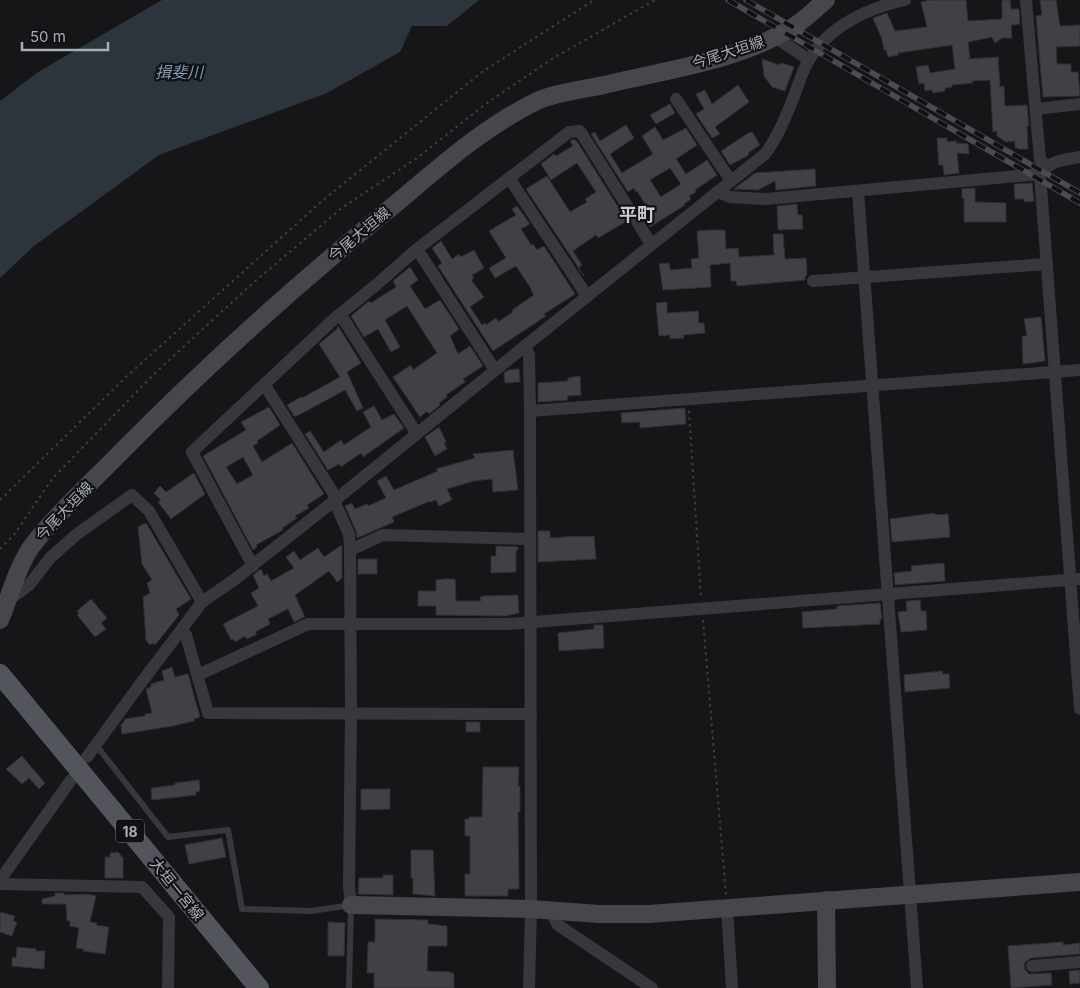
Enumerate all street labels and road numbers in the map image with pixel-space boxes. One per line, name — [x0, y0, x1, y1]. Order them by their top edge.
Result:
street label: 今尾大垣線 — [689, 31, 767, 73]
street label: 今尾大垣線 — [324, 203, 394, 265]
street label: 今尾大垣線 — [31, 477, 97, 545]
road number: 18 — [116, 819, 144, 842]
street label: 大垣一宮線 — [146, 854, 208, 924]

